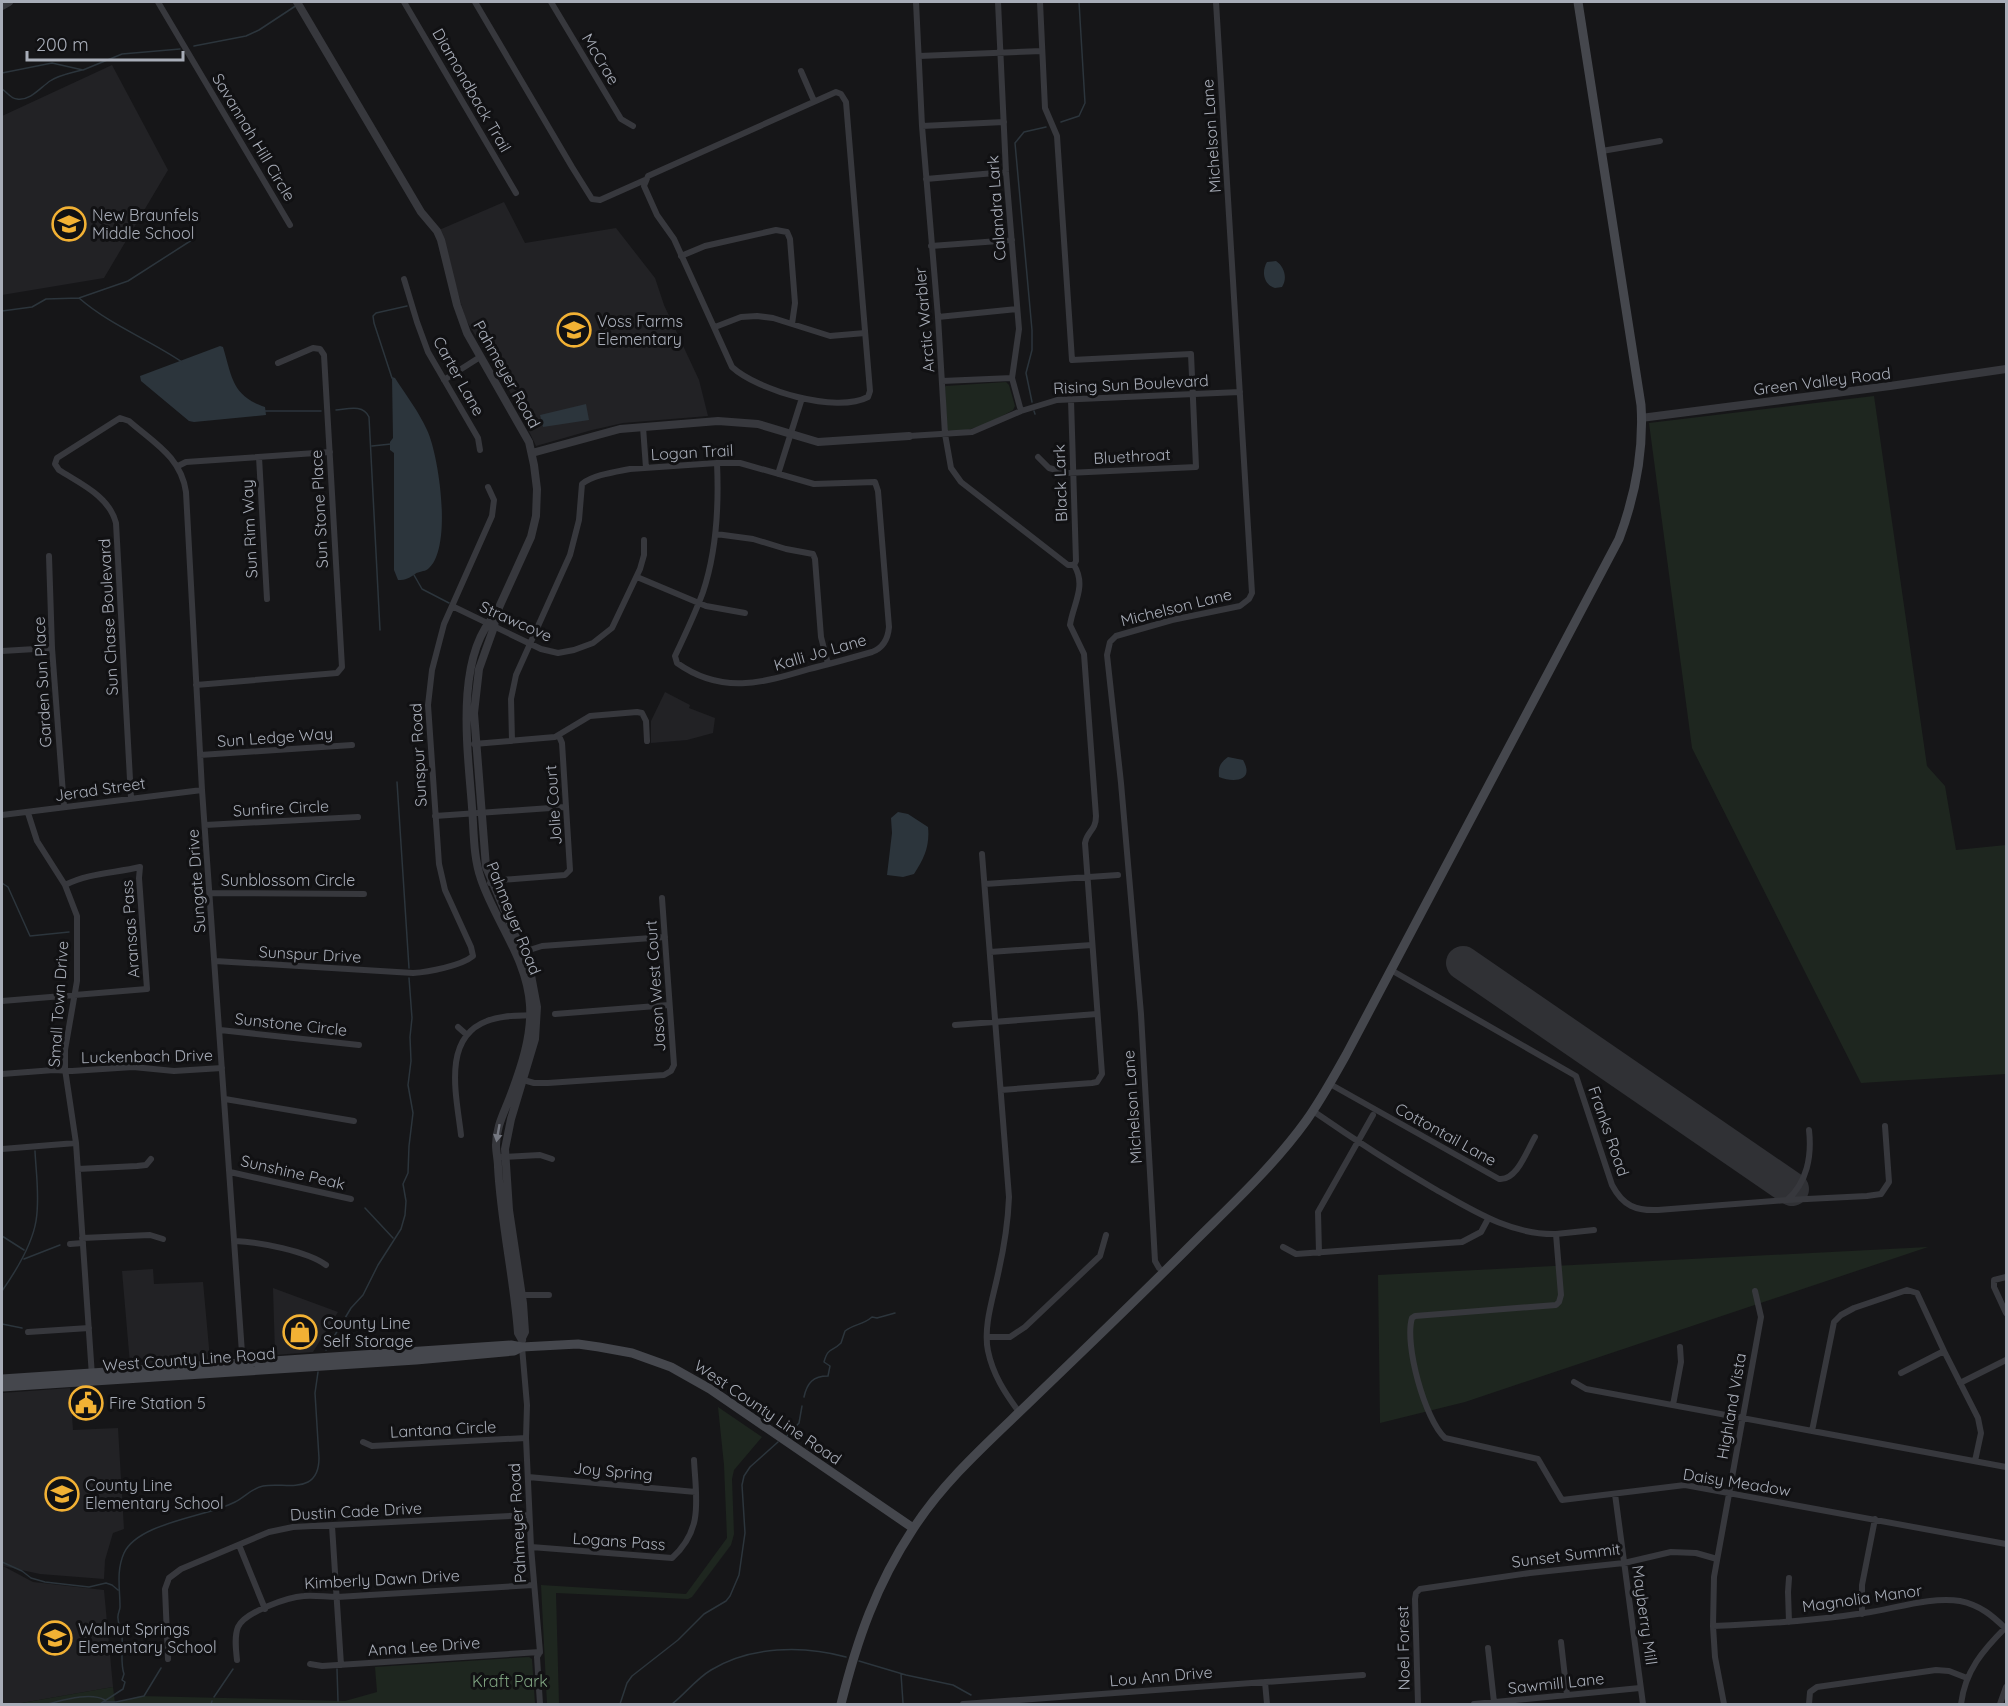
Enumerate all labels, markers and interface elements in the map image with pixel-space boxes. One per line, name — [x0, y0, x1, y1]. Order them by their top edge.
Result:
scale bar — [27, 24, 183, 62]
street label: Diamondback Trail — [428, 24, 516, 156]
street label: McCrae — [578, 30, 624, 88]
text: 200 m — [36, 33, 89, 56]
street label: Savannah Hill Circle — [208, 69, 300, 205]
street label: Michelson Lane — [1197, 78, 1225, 194]
street label: Calandra Lark — [982, 155, 1010, 261]
place label: New Braunfels Middle School — [92, 205, 199, 243]
school or university icon: New Braunfels Middle School — [51, 206, 87, 242]
street label: Arctic Warbler — [909, 267, 939, 373]
place label: Voss Farms Elementary — [597, 311, 683, 349]
school or university icon: Voss Farms Elementary — [556, 312, 592, 348]
street label: Pahmeyer Road — [469, 317, 545, 431]
street label: Carter Lane — [429, 333, 489, 419]
street label: Green Valley Road — [1752, 363, 1892, 399]
street label: Rising Sun Boulevard — [1053, 370, 1209, 398]
street label: Logan Trail — [650, 440, 734, 464]
street label: Black Lark — [1049, 444, 1071, 522]
street label: Bluethroat — [1093, 444, 1171, 468]
street label: Sun Stone Place — [306, 449, 332, 569]
street label: Sun Rim Way — [236, 479, 262, 579]
street label: Sun Chase Boulevard — [94, 538, 122, 696]
street label: Michelson Lane — [1118, 584, 1234, 630]
street label: Strawcove — [477, 596, 555, 646]
street label: Garden Sun Place — [29, 616, 55, 748]
street label: Kalli Jo Lane — [771, 629, 869, 675]
street label: Sunspur Road — [405, 703, 431, 807]
street label: Sun Ledge Way — [216, 723, 334, 751]
street label: Jolie Court — [540, 764, 566, 846]
street label: Jerad Street — [53, 773, 147, 805]
street label: Sunfire Circle — [232, 795, 330, 821]
street label: Sungate Drive — [182, 828, 210, 934]
street label: Pahmeyer Road — [482, 859, 546, 977]
street label: Sunblossom Circle — [221, 870, 355, 890]
street label: Aransas Pass — [117, 879, 143, 979]
street label: Jason West Court — [640, 919, 670, 1053]
street label: Small Town Drive — [44, 940, 72, 1068]
street label: Sunspur Drive — [258, 941, 362, 967]
street label: Sunstone Circle — [234, 1008, 348, 1040]
street label: Luckenbach Drive — [81, 1045, 213, 1067]
street label: Michelson Lane — [1118, 1049, 1146, 1165]
street label: Franks Road — [1584, 1083, 1634, 1179]
street label: Cottontail Lane — [1392, 1098, 1500, 1170]
one-way arrow — [493, 1124, 502, 1143]
street label: Sunshine Peak — [239, 1150, 347, 1194]
place label: County Line Self Storage — [323, 1313, 413, 1351]
shop icon: County Line Self Storage — [282, 1314, 318, 1350]
street label: West County Line Road — [102, 1343, 276, 1375]
street label: Highland Vista — [1712, 1351, 1750, 1461]
street label: West County Line Road — [691, 1355, 845, 1469]
public building icon: Fire Station 5 — [68, 1385, 104, 1421]
place label: Fire Station 5 — [109, 1393, 206, 1413]
street label: Lantana Circle — [389, 1416, 497, 1442]
street label: Joy Spring — [572, 1458, 654, 1484]
street label: Pahmeyer Road — [504, 1463, 530, 1583]
street label: Daisy Meadow — [1682, 1464, 1792, 1500]
place label: County Line Elementary School — [85, 1475, 224, 1513]
school or university icon: County Line Elementary School — [44, 1476, 80, 1512]
street label: Dustin Cade Drive — [289, 1498, 423, 1524]
street label: Logans Pass — [572, 1528, 666, 1554]
street label: Sunset Summit — [1510, 1538, 1622, 1572]
street label: Mayberry Mill — [1628, 1564, 1662, 1666]
street label: Kimberly Dawn Drive — [304, 1565, 460, 1593]
street label: Magnolia Manor — [1801, 1580, 1923, 1616]
street label: Noel Forest — [1392, 1606, 1414, 1690]
place label: Walnut Springs Elementary School — [78, 1619, 217, 1657]
school or university icon: Walnut Springs Elementary School — [37, 1620, 73, 1656]
street label: Anna Lee Drive — [367, 1632, 481, 1660]
street label: Lou Ann Drive — [1109, 1662, 1213, 1690]
street label: Sawmill Lane — [1507, 1668, 1605, 1698]
park label: Kraft Park — [472, 1671, 548, 1691]

